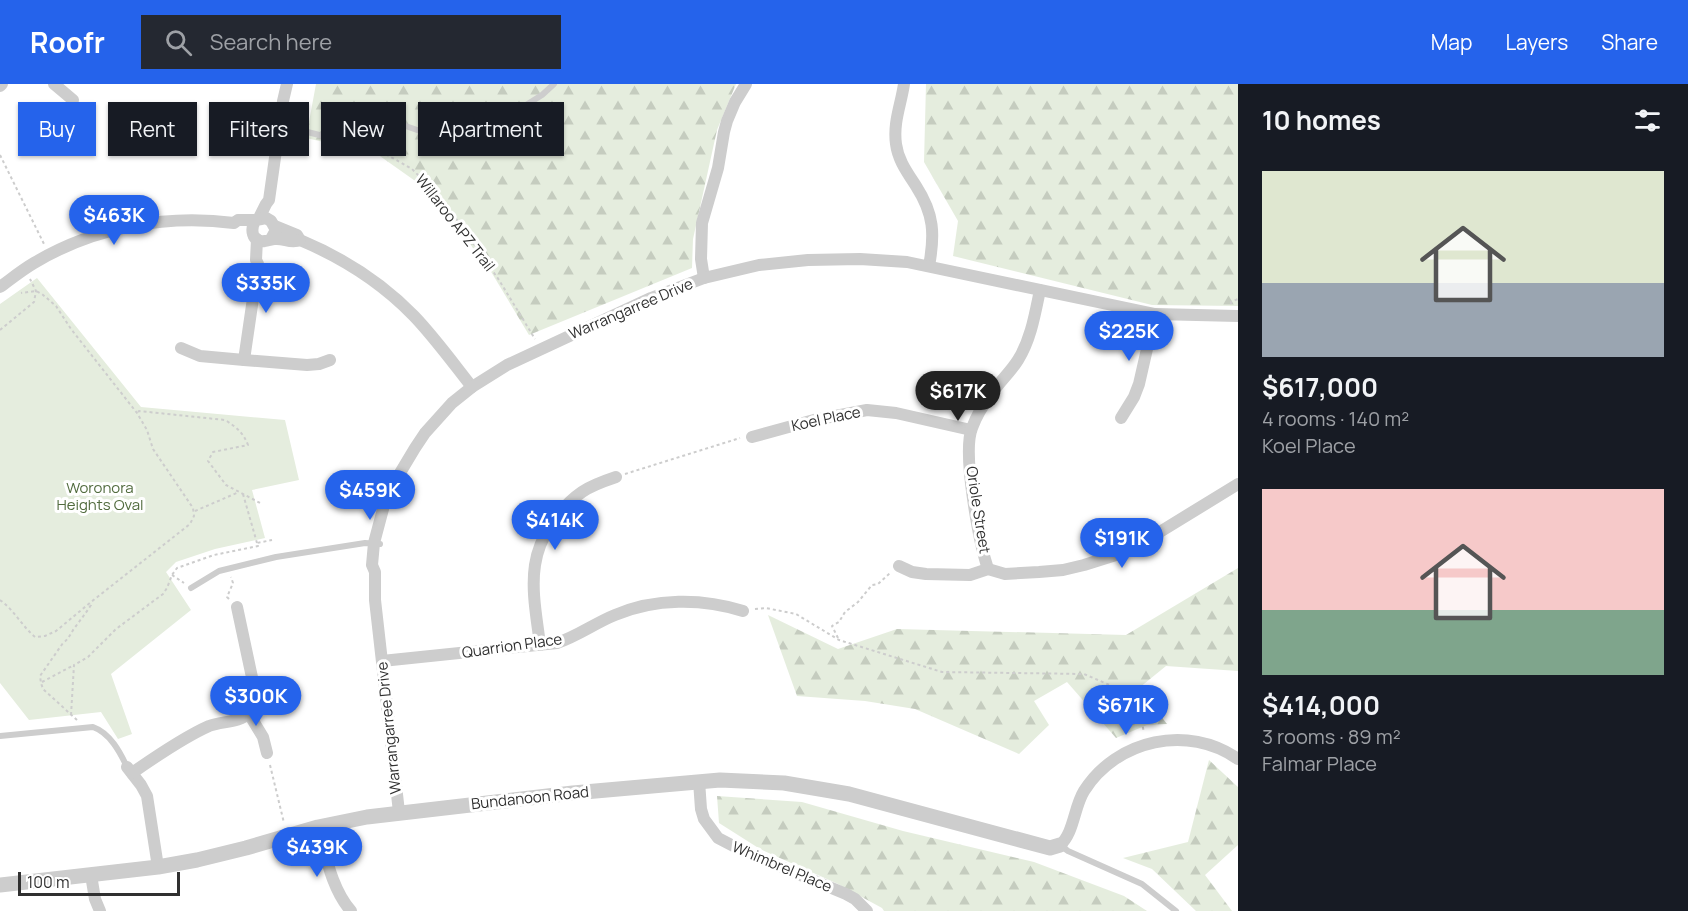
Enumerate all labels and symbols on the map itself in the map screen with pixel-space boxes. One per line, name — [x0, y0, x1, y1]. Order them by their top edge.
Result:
street label: Willaroo APZ Trail — [411, 170, 500, 276]
pin: $463K — [72, 195, 156, 246]
pin: $335K — [224, 263, 308, 314]
street label: Warrangarree Drive — [566, 273, 696, 344]
pin: $225K — [1087, 311, 1171, 362]
pin: $617K — [916, 371, 1000, 422]
street label: Koel Place — [789, 401, 863, 436]
street label: Oriole Street — [961, 465, 996, 555]
pin: $459K — [328, 470, 412, 521]
park label: Woronora Heights Oval — [56, 477, 144, 515]
pin: $414K — [513, 500, 597, 551]
pin: $191K — [1080, 518, 1164, 569]
street label: Quarrion Place — [460, 628, 564, 663]
street label: Warrangarree Drive — [371, 661, 406, 795]
pin: $300K — [214, 676, 298, 727]
pin: $671K — [1084, 685, 1168, 736]
street label: Bundanoon Road — [470, 781, 590, 814]
pin: $439K — [275, 827, 359, 878]
street label: Whimbrel Place — [729, 836, 835, 897]
scale bar — [18, 869, 180, 896]

